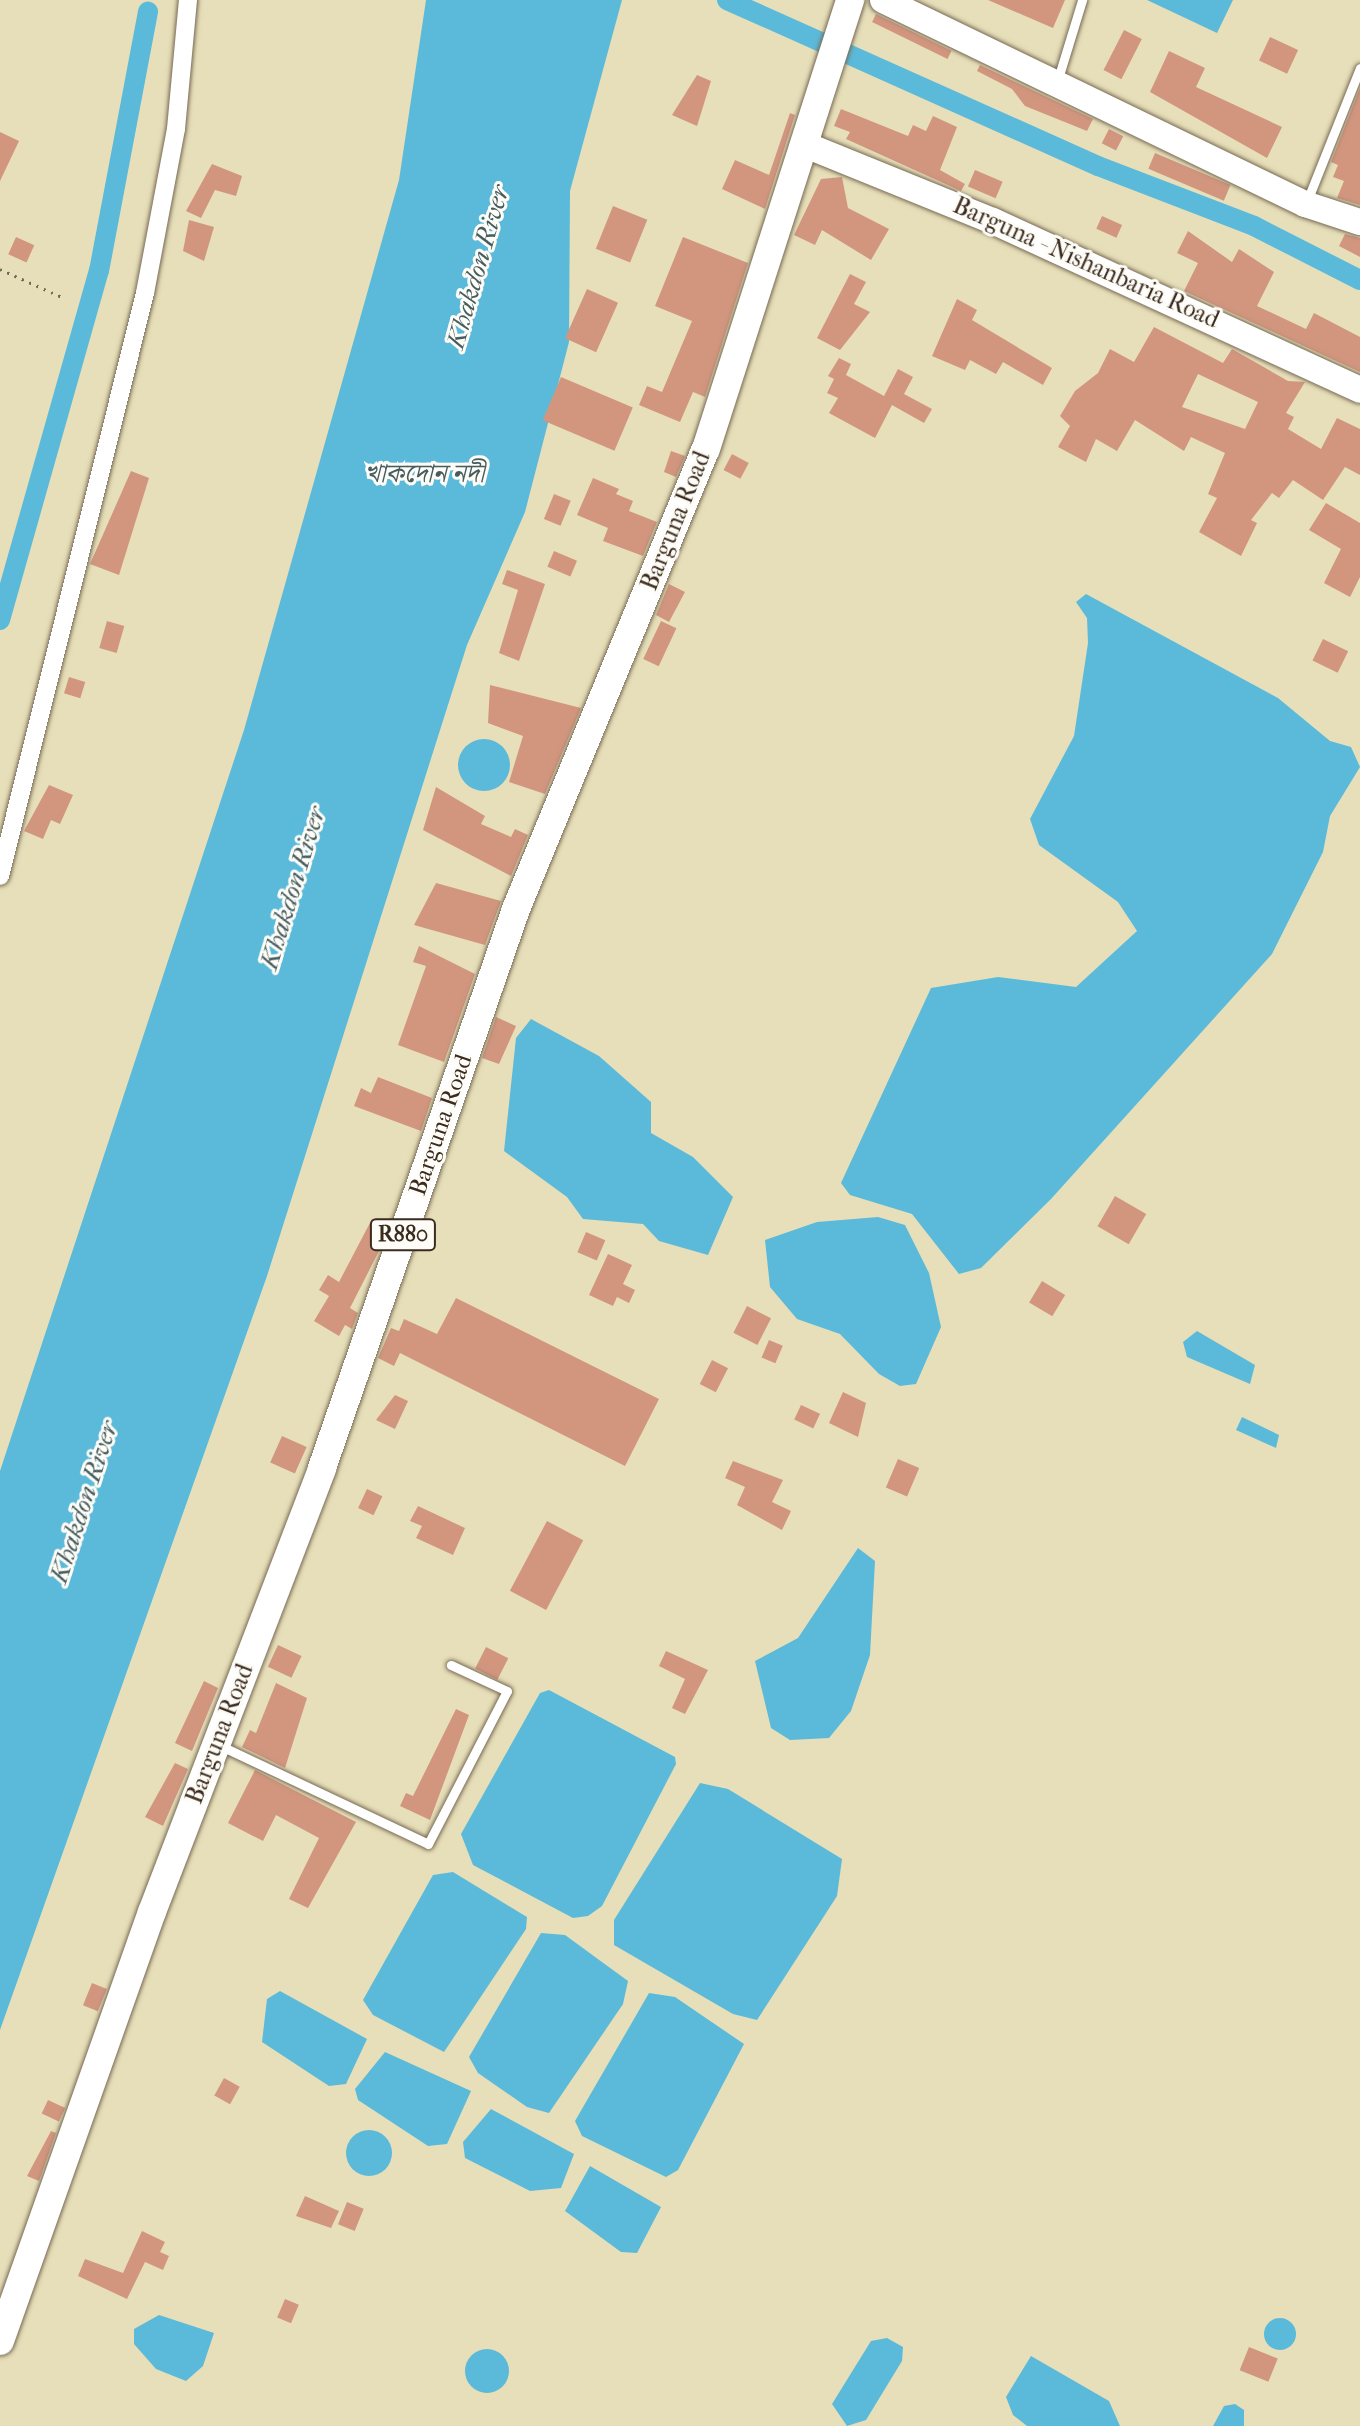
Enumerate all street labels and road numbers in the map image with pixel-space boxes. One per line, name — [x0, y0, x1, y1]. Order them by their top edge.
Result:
street label: Barguna - Nishanbaria Road — [949, 191, 1223, 335]
street label: Barguna Road — [635, 447, 717, 595]
street label: Barguna Road — [403, 1051, 479, 1199]
road number: R880 — [369, 1217, 437, 1253]
street label: Barguna Road — [180, 1660, 260, 1808]

